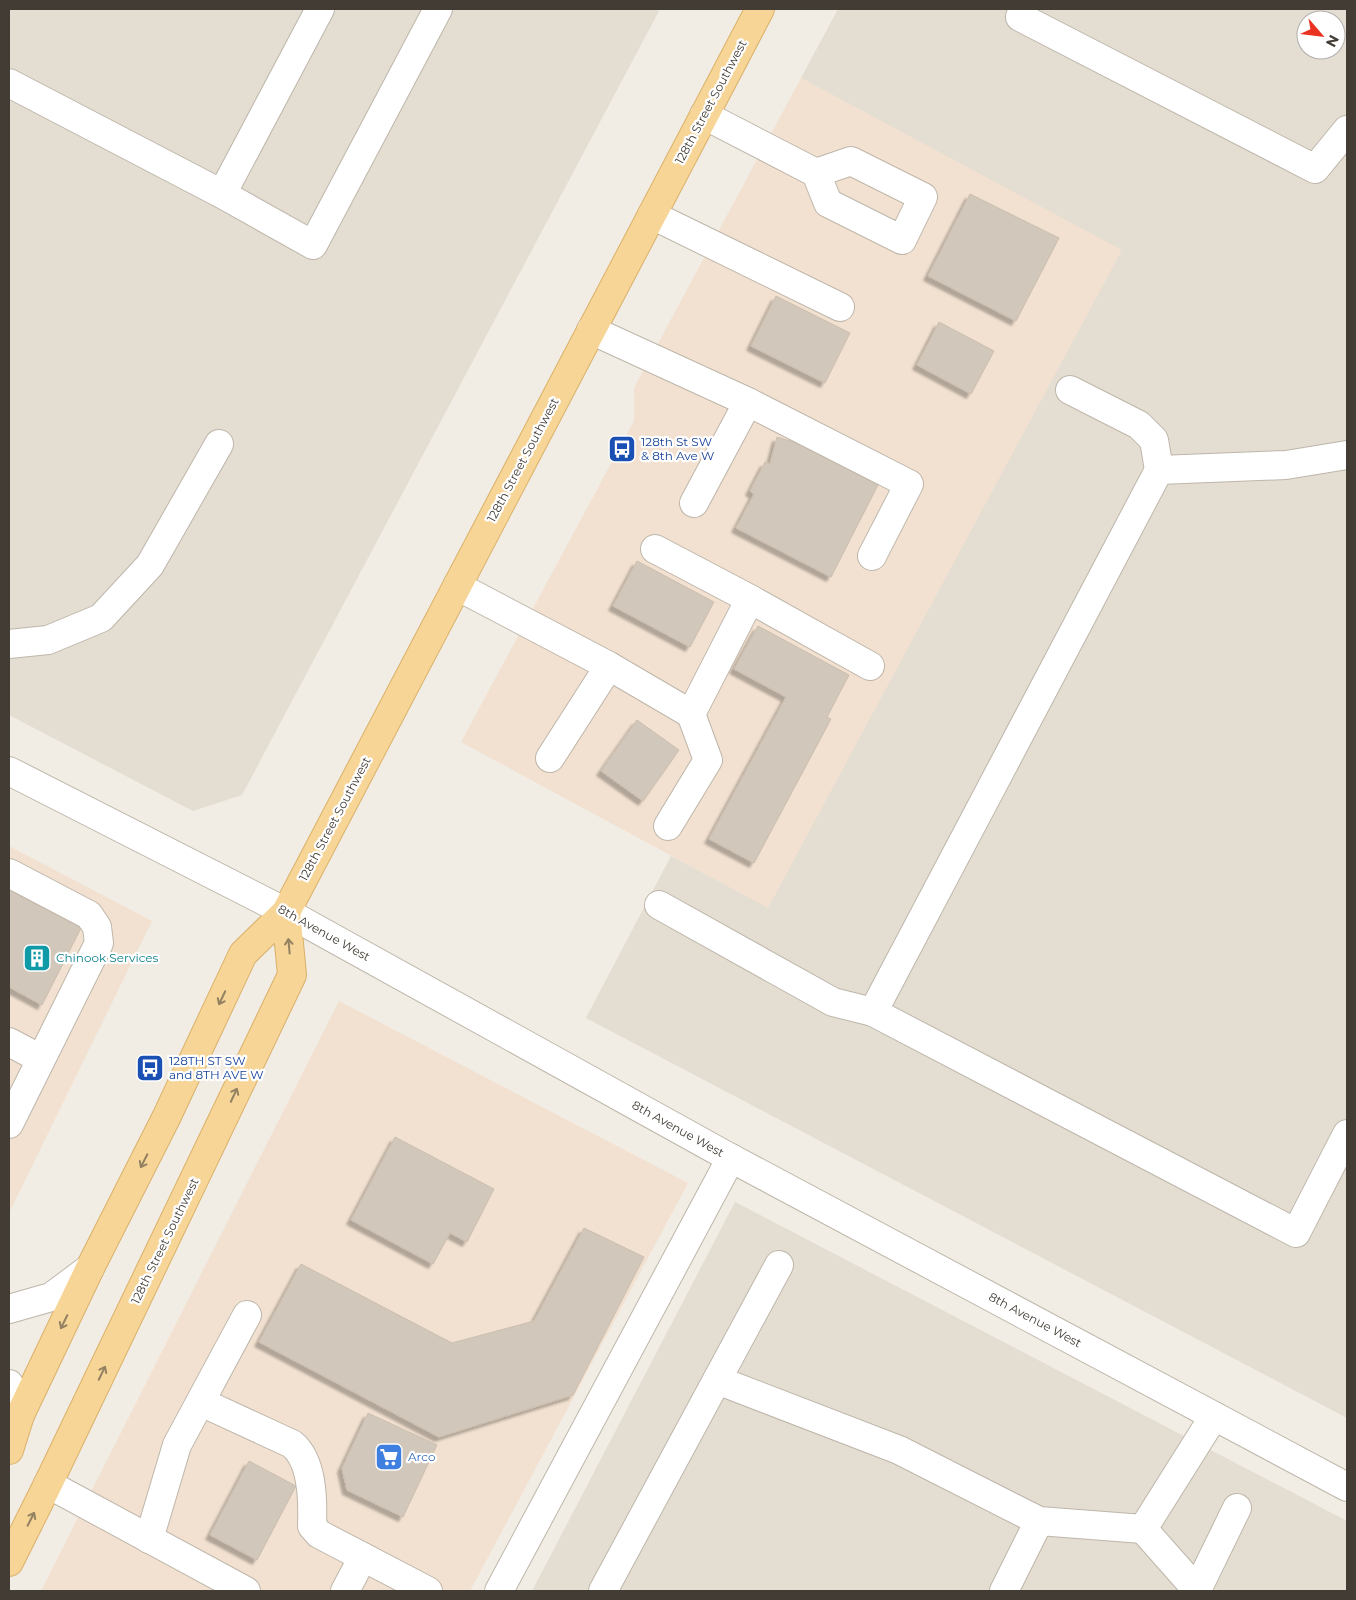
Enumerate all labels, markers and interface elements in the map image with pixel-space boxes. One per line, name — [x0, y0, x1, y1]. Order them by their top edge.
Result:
north arrow — [1296, 10, 1346, 60]
text: N — [1322, 32, 1343, 50]
street label: 128th Street Southwest — [671, 37, 750, 166]
street label: 128th Street Southwest — [483, 395, 562, 524]
bus stop icon: 128th St SW & 8th Ave W — [607, 434, 637, 464]
place label: 128th St SW & 8th Ave W — [641, 434, 714, 463]
street label: 128th Street Southwest — [295, 754, 374, 883]
street label: 8th Avenue West — [276, 901, 373, 964]
one-way arrow — [284, 938, 294, 954]
building icon: Chinook Services — [22, 943, 52, 973]
place label: Chinook Services — [56, 950, 159, 965]
one-way arrow — [217, 991, 227, 1006]
bus stop icon: 128TH ST SW and 8TH AVE W — [135, 1053, 165, 1083]
place label: 128TH ST SW and 8TH AVE W — [169, 1053, 264, 1082]
one-way arrow — [230, 1088, 240, 1103]
street label: 8th Avenue West — [630, 1097, 727, 1160]
one-way arrow — [139, 1153, 148, 1168]
street label: 128th Street Southwest — [127, 1175, 202, 1306]
street label: 8th Avenue West — [986, 1289, 1084, 1350]
one-way arrow — [59, 1315, 69, 1330]
one-way arrow — [97, 1365, 107, 1380]
supermarket icon: Arco — [374, 1442, 404, 1472]
place label: Arco — [408, 1449, 435, 1464]
one-way arrow — [26, 1511, 36, 1526]

